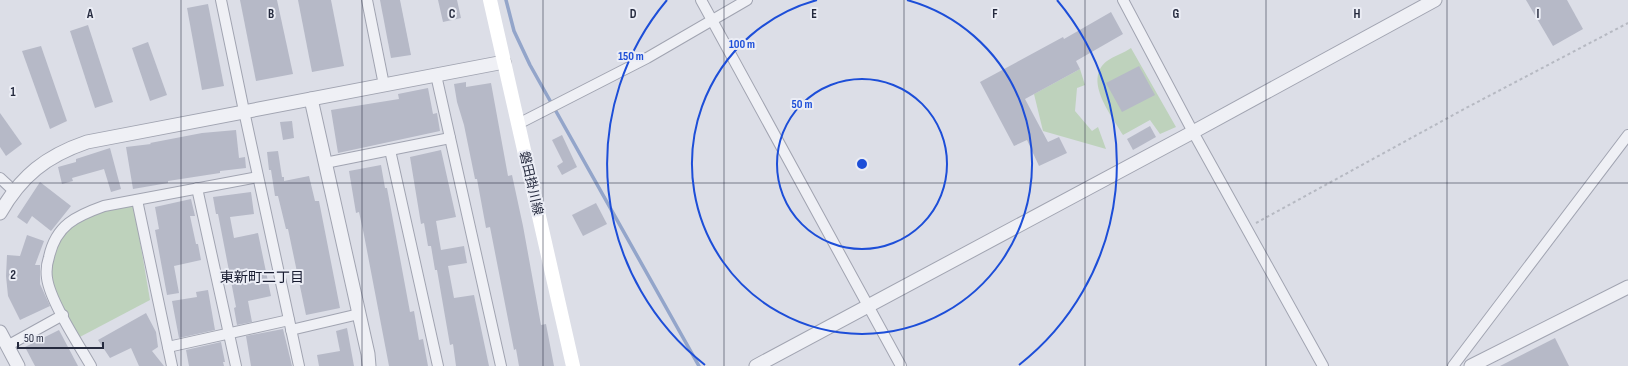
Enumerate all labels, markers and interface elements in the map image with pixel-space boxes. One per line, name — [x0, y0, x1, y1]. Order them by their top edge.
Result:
text: A — [86, 6, 94, 22]
text: B — [268, 6, 274, 22]
text: C — [449, 6, 456, 22]
text: D — [630, 6, 637, 22]
text: E — [811, 6, 817, 22]
text: F — [992, 6, 998, 22]
text: G — [1173, 6, 1180, 22]
text: H — [1354, 6, 1361, 22]
text: I — [1537, 6, 1540, 22]
text: 100 m — [729, 37, 755, 52]
text: 150 m — [618, 49, 644, 64]
text: 1 — [10, 84, 16, 100]
text: 50 m — [792, 97, 812, 112]
street label: 磐田掛川線 — [516, 150, 546, 217]
centre of rings — [855, 157, 869, 171]
text: 2 — [10, 267, 16, 283]
district label: 東新町二丁目 — [220, 269, 304, 286]
scale bar — [18, 324, 103, 350]
text: 50 m — [24, 331, 44, 346]

